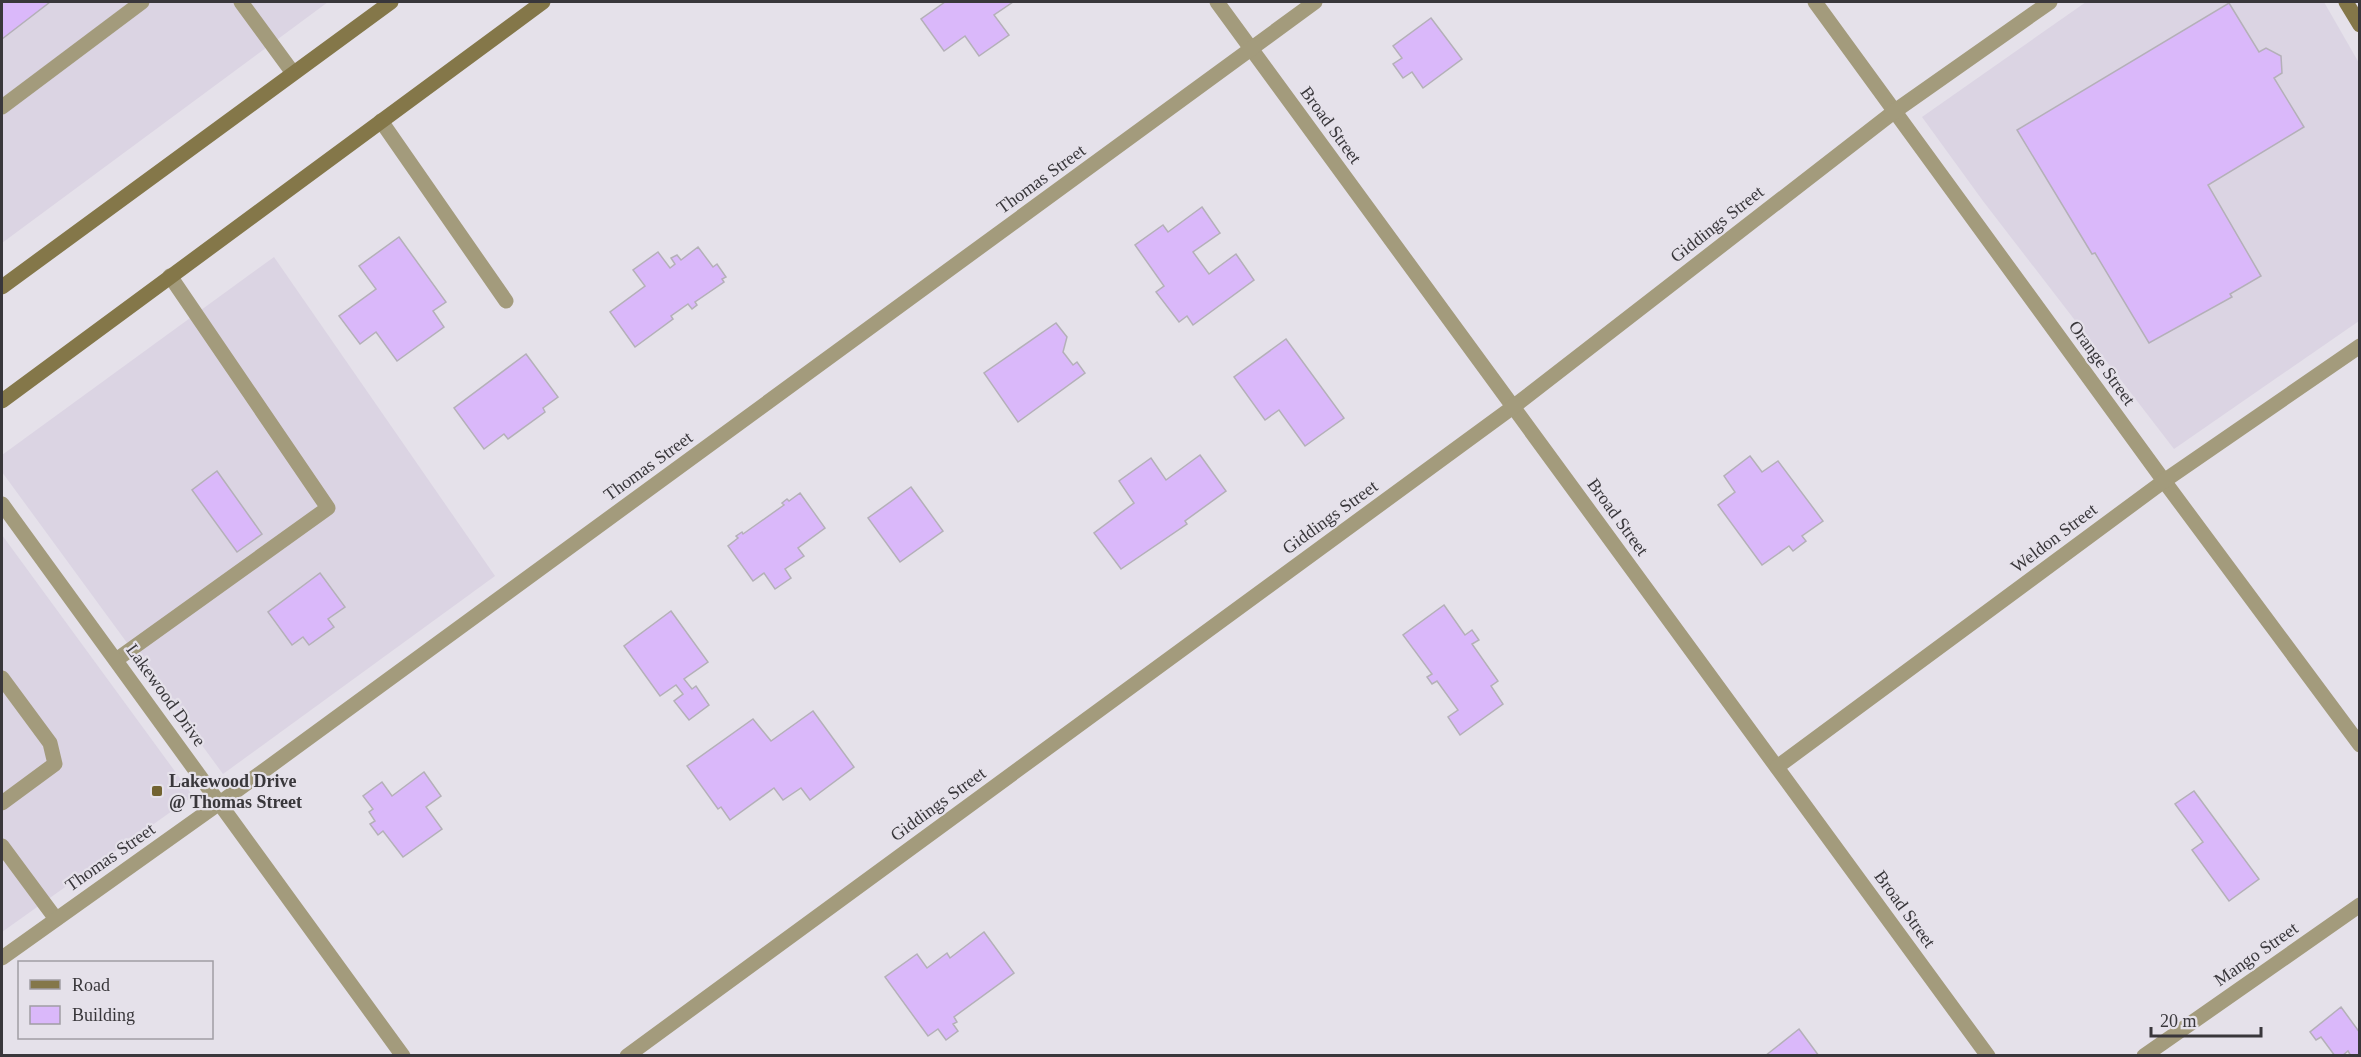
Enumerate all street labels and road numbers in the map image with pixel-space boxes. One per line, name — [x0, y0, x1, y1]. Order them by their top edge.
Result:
street label: Broad Street — [1296, 83, 1366, 167]
street label: Thomas Street — [993, 140, 1089, 218]
street label: Giddings Street — [1667, 181, 1767, 267]
street label: Orange Street — [2065, 317, 2139, 409]
street label: Thomas Street — [600, 427, 696, 505]
street label: Broad Street — [1583, 475, 1653, 559]
street label: Giddings Street — [1279, 476, 1381, 558]
street label: Weldon Street — [2007, 499, 2101, 577]
street label: Lakewood Drive — [122, 640, 210, 750]
street label: Giddings Street — [887, 763, 989, 845]
street label: Thomas Street — [61, 819, 159, 895]
street label: Broad Street — [1870, 867, 1940, 951]
street label: Mango Street — [2210, 918, 2302, 990]

